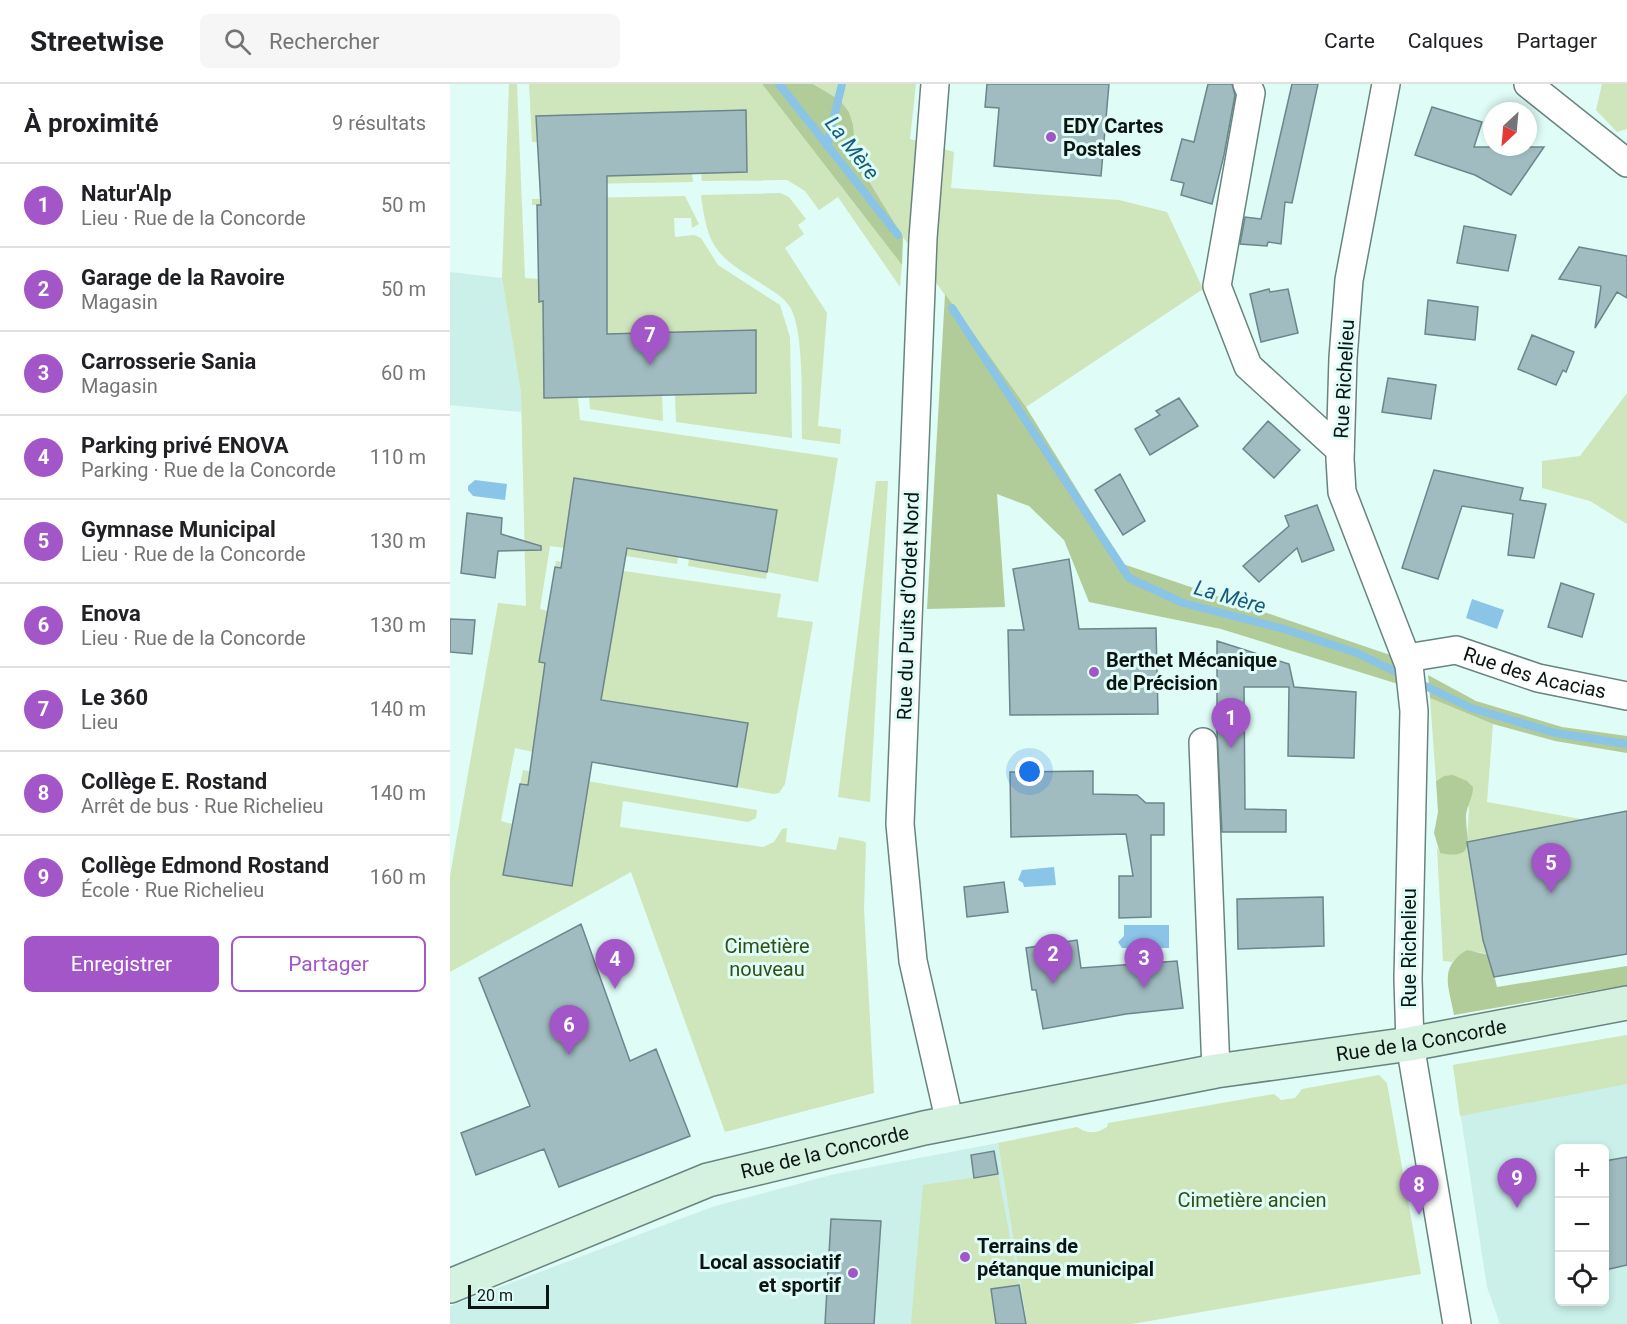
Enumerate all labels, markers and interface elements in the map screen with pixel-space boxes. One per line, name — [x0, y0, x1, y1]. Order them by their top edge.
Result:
search box — [200, 14, 620, 68]
text: Streetwise — [30, 25, 164, 58]
icon: search — [221, 25, 254, 58]
text: Rechercher — [269, 29, 379, 54]
text: Carte — [1324, 29, 1375, 53]
text: Calques — [1408, 29, 1483, 53]
text: Partager — [1516, 29, 1597, 53]
north arrow — [1483, 102, 1537, 156]
text: À proximité — [24, 108, 158, 138]
text: 9 résultats — [332, 111, 426, 135]
water label: La Mère — [820, 112, 884, 184]
place label: EDY Cartes Postales — [1063, 114, 1164, 161]
marker: EDY Cartes Postales — [1044, 130, 1058, 144]
text: Natur'Alp — [81, 181, 172, 206]
text: 1 — [38, 193, 49, 217]
text: 50 m — [381, 193, 426, 217]
text: Lieu · Rue de la Concorde — [81, 206, 306, 230]
text: Garage de la Ravoire — [81, 265, 285, 290]
text: 2 — [38, 277, 49, 301]
text: 50 m — [381, 277, 426, 301]
text: Magasin — [81, 290, 158, 314]
pin: 7 — [630, 316, 670, 365]
street label: Rue Richelieu — [1329, 319, 1359, 439]
text: Carrosserie Sania — [81, 349, 256, 374]
text: 3 — [38, 361, 49, 385]
text: 60 m — [381, 361, 426, 385]
text: Magasin — [81, 374, 158, 398]
text: Parking privé ENOVA — [81, 433, 289, 458]
text: 4 — [38, 445, 49, 469]
text: 110 m — [370, 445, 426, 469]
text: Parking · Rue de la Concorde — [81, 458, 336, 482]
street label: Rue du Puits d'Ordet Nord — [892, 491, 924, 721]
text: Gymnase Municipal — [81, 517, 276, 542]
text: 5 — [38, 529, 49, 553]
text: 130 m — [370, 529, 426, 553]
text: Lieu · Rue de la Concorde — [81, 542, 306, 566]
water label: La Mère — [1191, 575, 1269, 619]
text: Enova — [81, 601, 141, 626]
text: 6 — [38, 613, 49, 637]
text: 130 m — [370, 613, 426, 637]
text: Lieu · Rue de la Concorde — [81, 626, 306, 650]
street label: Rue des Acacias — [1460, 641, 1608, 703]
place label: Berthet Mécanique de Précision — [1106, 648, 1277, 695]
marker: Berthet Mécanique de Précision — [1087, 665, 1101, 679]
text: Le 360 — [81, 685, 148, 710]
text: 7 — [38, 697, 49, 721]
text: 140 m — [370, 697, 426, 721]
pin: 1 — [1212, 698, 1250, 748]
text: Lieu — [81, 710, 118, 734]
your location — [1015, 757, 1044, 786]
text: Collège E. Rostand — [81, 769, 267, 794]
text: 8 — [38, 781, 49, 805]
text: 140 m — [370, 781, 426, 805]
text: Arrêt de bus · Rue Richelieu — [81, 794, 324, 818]
pin: 5 — [1532, 844, 1570, 893]
text: Collège Edmond Rostand — [81, 853, 329, 878]
text: 9 — [38, 865, 49, 889]
text: 160 m — [370, 865, 426, 889]
text: École · Rue Richelieu — [81, 878, 264, 902]
street label: Rue Richelieu — [1397, 888, 1421, 1008]
park label: Cimetière nouveau — [724, 934, 810, 981]
pin: 2 — [1034, 934, 1072, 984]
button: Enregistrer — [24, 936, 219, 992]
button: Partager — [231, 936, 426, 992]
pin: 3 — [1124, 938, 1164, 988]
pin: 4 — [596, 940, 634, 989]
pin: 6 — [550, 1006, 588, 1055]
street label: Rue de la Concorde — [1334, 1014, 1508, 1066]
street label: Rue de la Concorde — [738, 1120, 911, 1184]
map controls — [1555, 1144, 1609, 1306]
button: + — [1555, 1144, 1609, 1198]
pin: 9 — [1498, 1158, 1536, 1208]
pin: 8 — [1400, 1166, 1438, 1215]
park label: Cimetière ancien — [1177, 1188, 1327, 1212]
button: − — [1555, 1198, 1609, 1252]
place label: Terrains de pétanque municipal — [977, 1234, 1154, 1281]
place label: Local associatif et sportif — [699, 1250, 842, 1297]
marker: Terrains de pétanque municipal — [958, 1250, 972, 1264]
button: locate — [1555, 1252, 1609, 1306]
marker: Local associatif et sportif — [846, 1266, 860, 1280]
scale bar — [468, 1282, 549, 1310]
text: 20 m — [477, 1286, 513, 1305]

